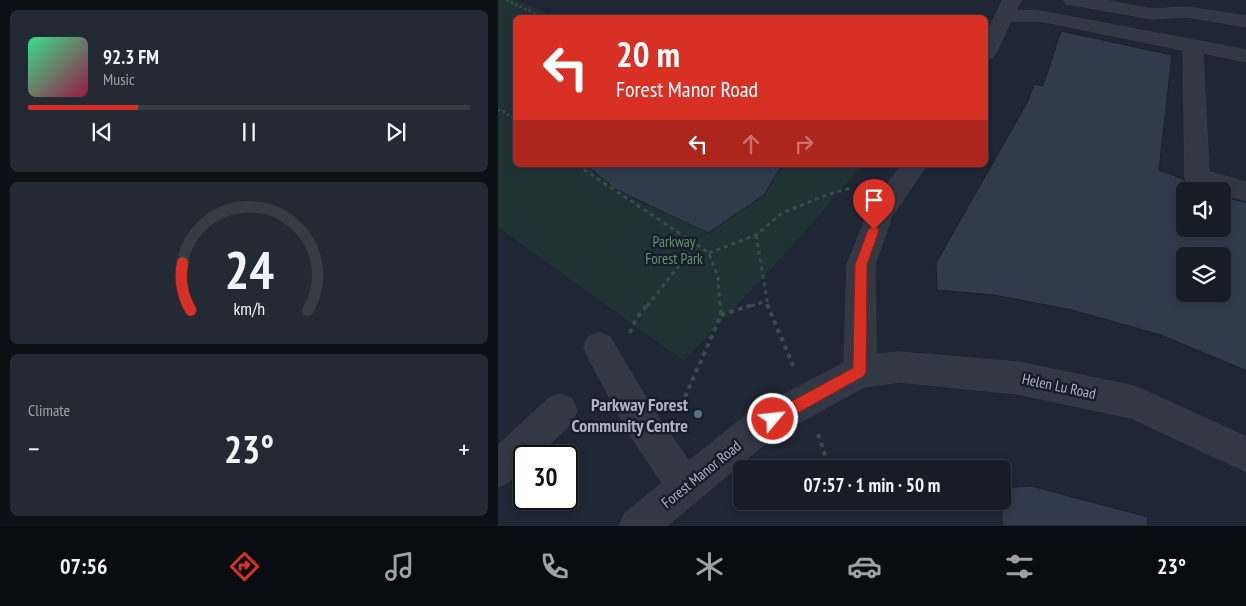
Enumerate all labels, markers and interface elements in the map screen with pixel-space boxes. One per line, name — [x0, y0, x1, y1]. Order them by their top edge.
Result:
text: 20 m — [616, 31, 680, 77]
icon: left — [533, 35, 598, 100]
text: 92.3 FM — [103, 45, 159, 69]
text: Music — [103, 69, 135, 89]
text: Forest Manor Road — [616, 75, 758, 103]
icon: previous — [88, 118, 116, 146]
icon: pause — [235, 118, 263, 146]
icon: next — [382, 118, 410, 146]
icon: left — [684, 130, 712, 158]
icon: ahead — [737, 130, 765, 158]
icon: right — [790, 130, 818, 158]
pin — [853, 179, 895, 230]
map controls — [1176, 182, 1231, 302]
button: sound — [1176, 182, 1231, 237]
icon: arrive — [860, 186, 888, 214]
park label: Parkway Forest Park — [645, 232, 703, 268]
text: 24 — [224, 236, 274, 303]
button: layers — [1176, 247, 1231, 302]
text: km/h — [233, 297, 265, 320]
street label: Helen Lu Road — [1020, 369, 1098, 403]
position arrow — [746, 392, 798, 444]
place label: Parkway Forest Community Centre — [572, 393, 689, 437]
text: Climate — [28, 400, 70, 420]
marker: Parkway Forest Community Centre — [692, 408, 704, 420]
text: 23° — [224, 424, 274, 473]
text: − — [28, 430, 40, 467]
text: + — [458, 430, 470, 467]
street label: Forest Manor Road — [657, 436, 745, 512]
speed limit sign: 30 — [513, 445, 578, 510]
text: 07:57 · 1 min · 50 m — [804, 473, 940, 497]
icon: directions — [227, 549, 262, 584]
icon: music — [382, 549, 417, 584]
icon: phone — [537, 549, 572, 584]
icon: climate — [692, 549, 727, 584]
icon: car — [847, 549, 882, 584]
icon: filters — [1002, 549, 1037, 584]
text: 07:56 — [60, 552, 108, 580]
text: 23° — [1157, 552, 1186, 580]

